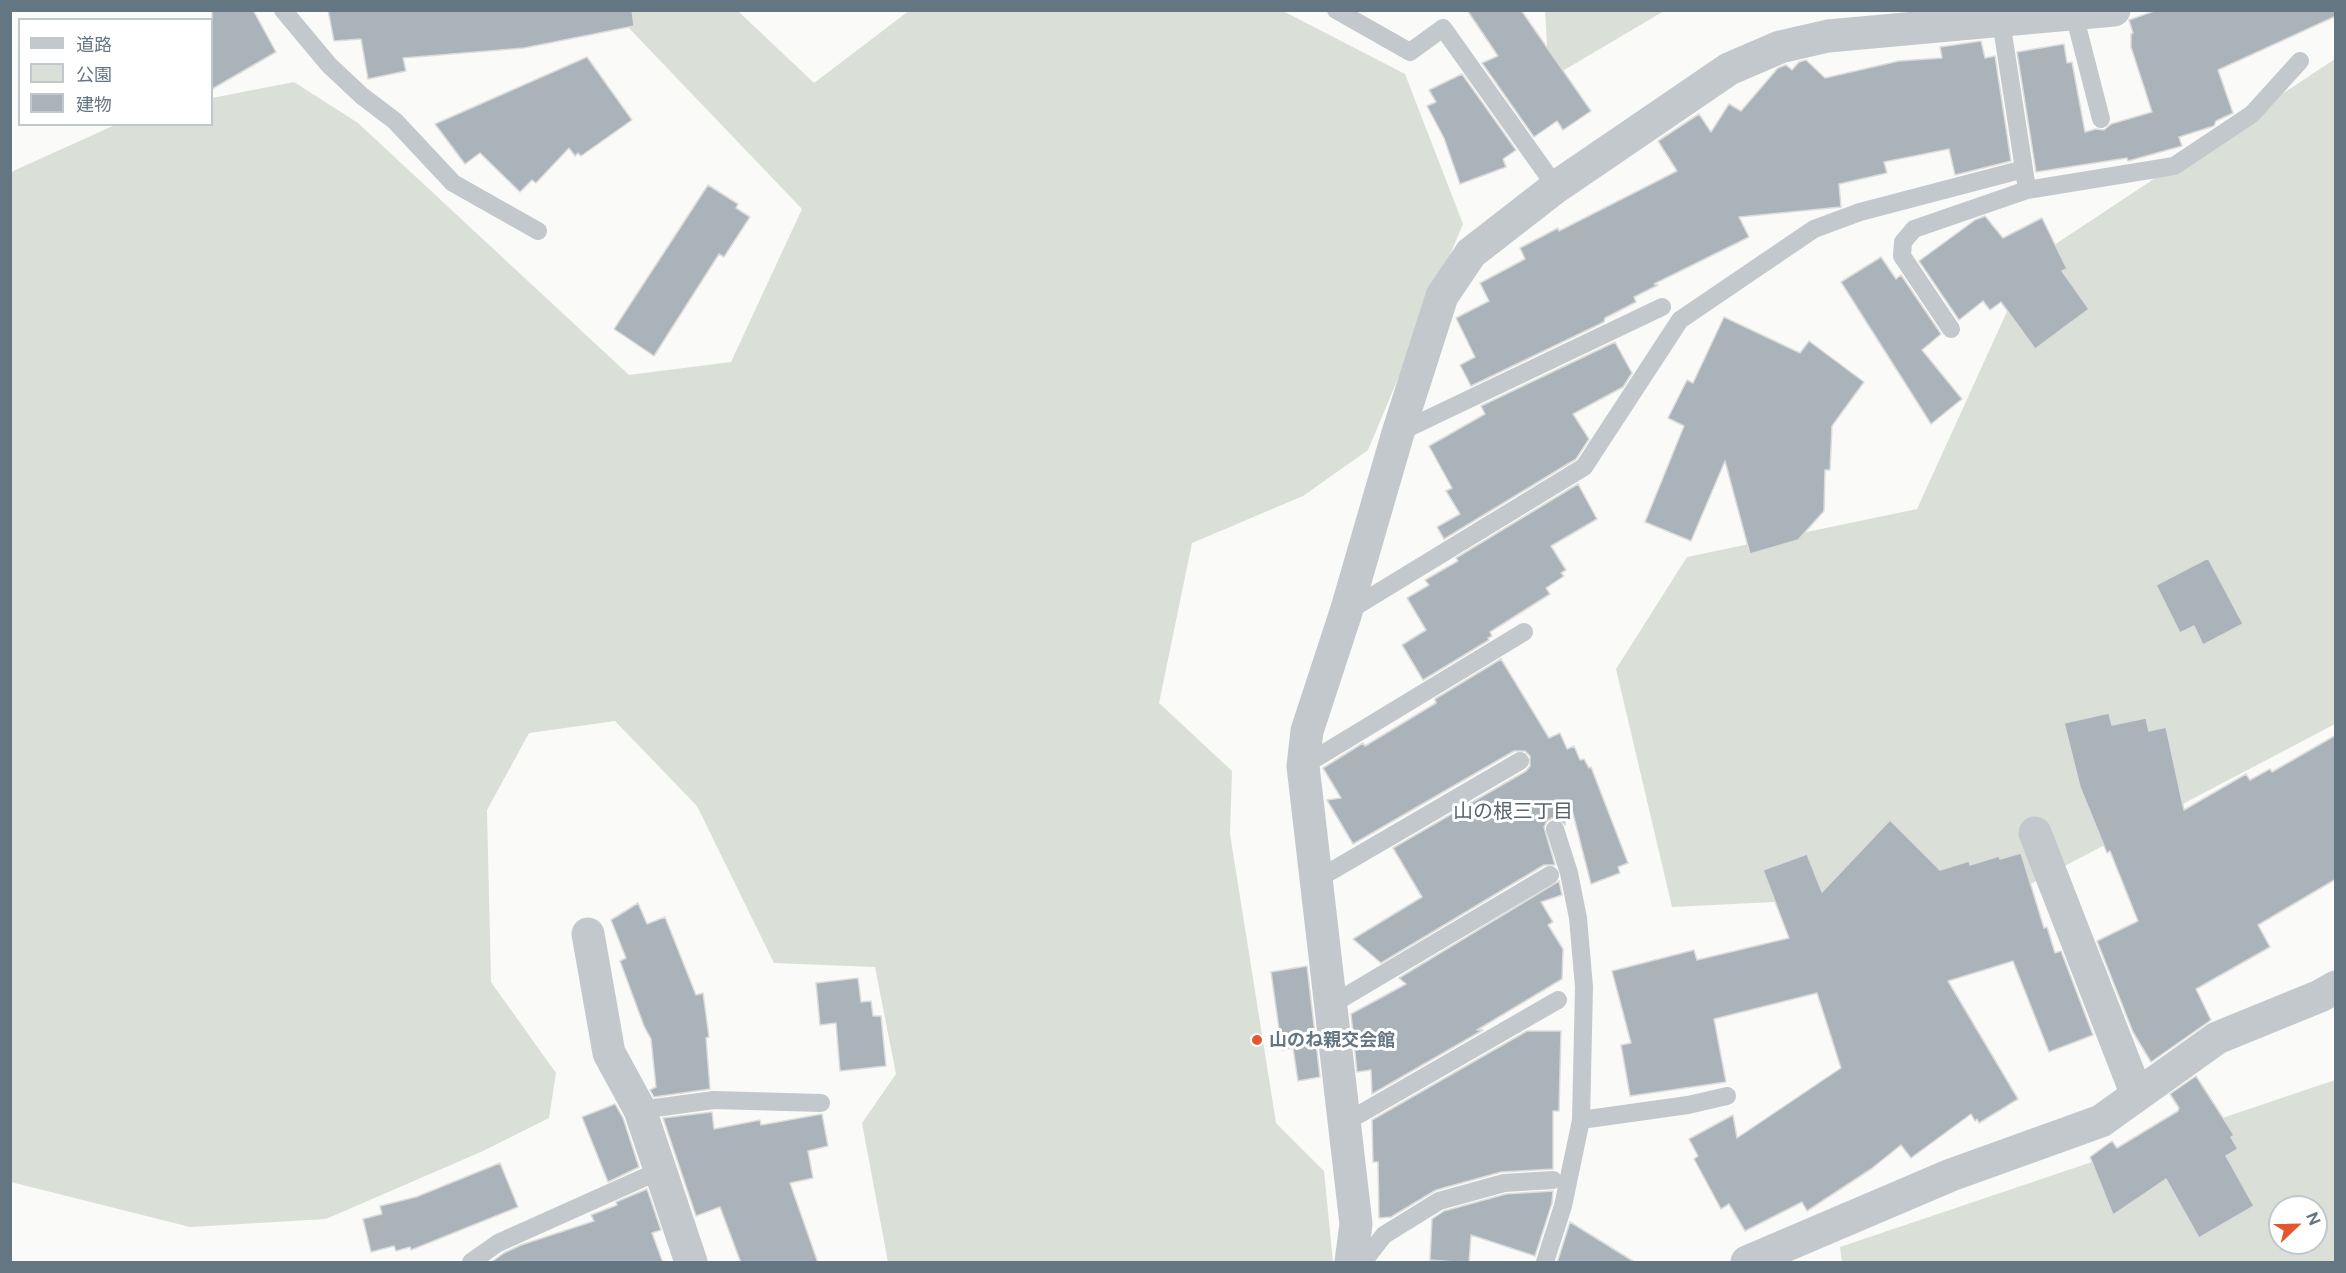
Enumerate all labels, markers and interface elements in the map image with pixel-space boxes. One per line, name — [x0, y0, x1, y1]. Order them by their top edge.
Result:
legend — [18, 18, 213, 126]
text: 道路 — [76, 34, 112, 55]
text: 公園 — [76, 64, 112, 85]
text: 建物 — [76, 94, 112, 115]
district label: 山の根三丁目 — [1453, 800, 1573, 824]
place label: 山のね親交会館 — [1269, 1029, 1395, 1051]
marker: 山のね親交会館 — [1250, 1033, 1264, 1047]
north arrow — [2268, 1195, 2328, 1255]
text: N — [2302, 1209, 2324, 1228]

